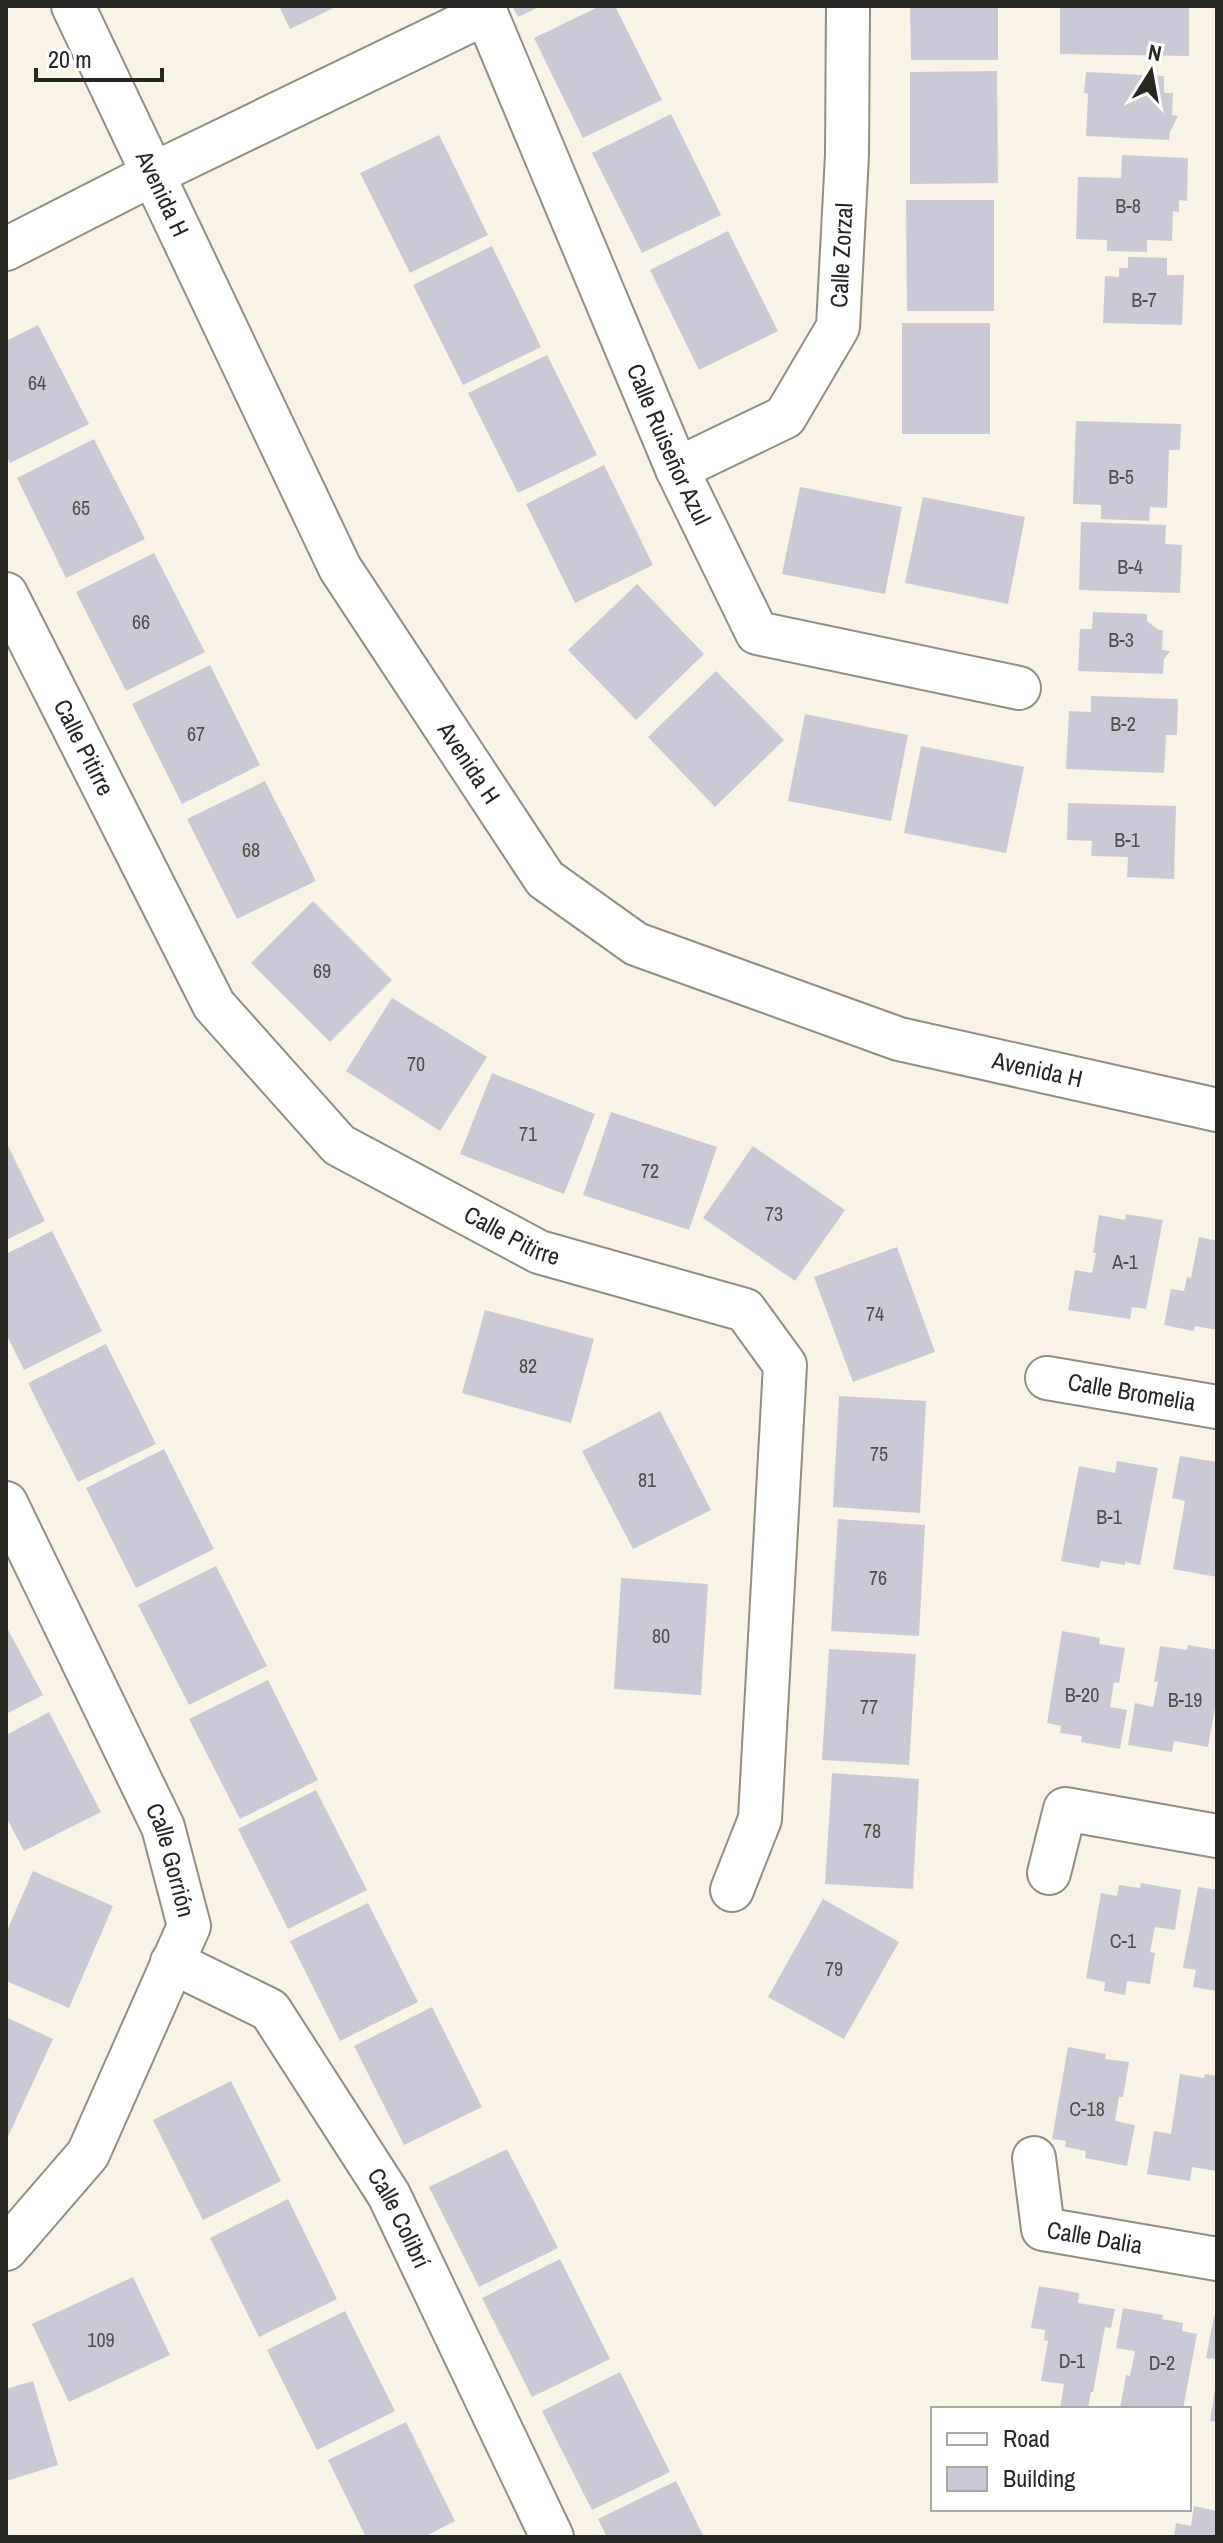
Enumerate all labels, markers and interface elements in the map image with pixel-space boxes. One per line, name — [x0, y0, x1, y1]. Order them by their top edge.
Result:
scale bar — [36, 32, 162, 82]
north arrow — [1111, 32, 1191, 112]
text: N — [1146, 36, 1164, 68]
text: 20 m — [48, 43, 92, 75]
street label: Avenida H — [129, 144, 197, 242]
house number: B-8 — [1115, 192, 1141, 219]
street label: Calle Zorzal — [822, 202, 859, 309]
house number: B-7 — [1131, 286, 1157, 313]
street label: Calle Ruiseñor Azul — [620, 359, 719, 530]
house number: 64 — [28, 369, 46, 396]
house number: B-5 — [1108, 463, 1134, 490]
house number: 65 — [72, 494, 90, 521]
house number: B-4 — [1117, 553, 1143, 580]
house number: 66 — [132, 608, 150, 635]
house number: B-3 — [1108, 626, 1134, 653]
street label: Calle Pitirre — [47, 693, 122, 801]
house number: B-2 — [1110, 710, 1136, 737]
street label: Avenida H — [430, 715, 508, 810]
house number: 67 — [187, 720, 205, 747]
house number: B-1 — [1114, 826, 1140, 853]
house number: 68 — [242, 836, 260, 863]
house number: 69 — [313, 957, 331, 984]
street label: Avenida H — [988, 1043, 1086, 1095]
house number: 70 — [407, 1050, 425, 1077]
house number: 71 — [519, 1120, 537, 1147]
house number: 72 — [641, 1157, 659, 1184]
street label: Calle Pitirre — [459, 1198, 564, 1272]
house number: 73 — [765, 1200, 783, 1227]
house number: A-1 — [1111, 1248, 1138, 1275]
house number: 74 — [866, 1300, 884, 1327]
house number: 82 — [519, 1352, 537, 1379]
street label: Calle Bromelia — [1066, 1365, 1198, 1418]
house number: 75 — [870, 1440, 888, 1467]
house number: 81 — [638, 1466, 656, 1493]
house number: B-1 — [1096, 1503, 1122, 1530]
house number: 76 — [869, 1564, 887, 1591]
house number: 80 — [652, 1622, 670, 1649]
house number: B-20 — [1065, 1681, 1099, 1708]
house number: B-19 — [1168, 1686, 1202, 1713]
house number: 77 — [860, 1693, 878, 1720]
street label: Calle Gorrión — [139, 1797, 203, 1920]
house number: 78 — [863, 1817, 881, 1844]
house number: C-1 — [1110, 1927, 1136, 1954]
house number: 79 — [825, 1955, 843, 1982]
house number: C-18 — [1069, 2095, 1105, 2122]
street label: Calle Colibrí — [361, 2161, 439, 2273]
street label: Calle Dalia — [1045, 2213, 1145, 2261]
house number: 109 — [87, 2326, 115, 2353]
house number: D-1 — [1059, 2347, 1085, 2374]
house number: D-2 — [1149, 2349, 1175, 2376]
legend — [931, 2407, 1191, 2511]
text: Road — [1003, 2422, 1050, 2454]
text: Building — [1003, 2462, 1075, 2494]

